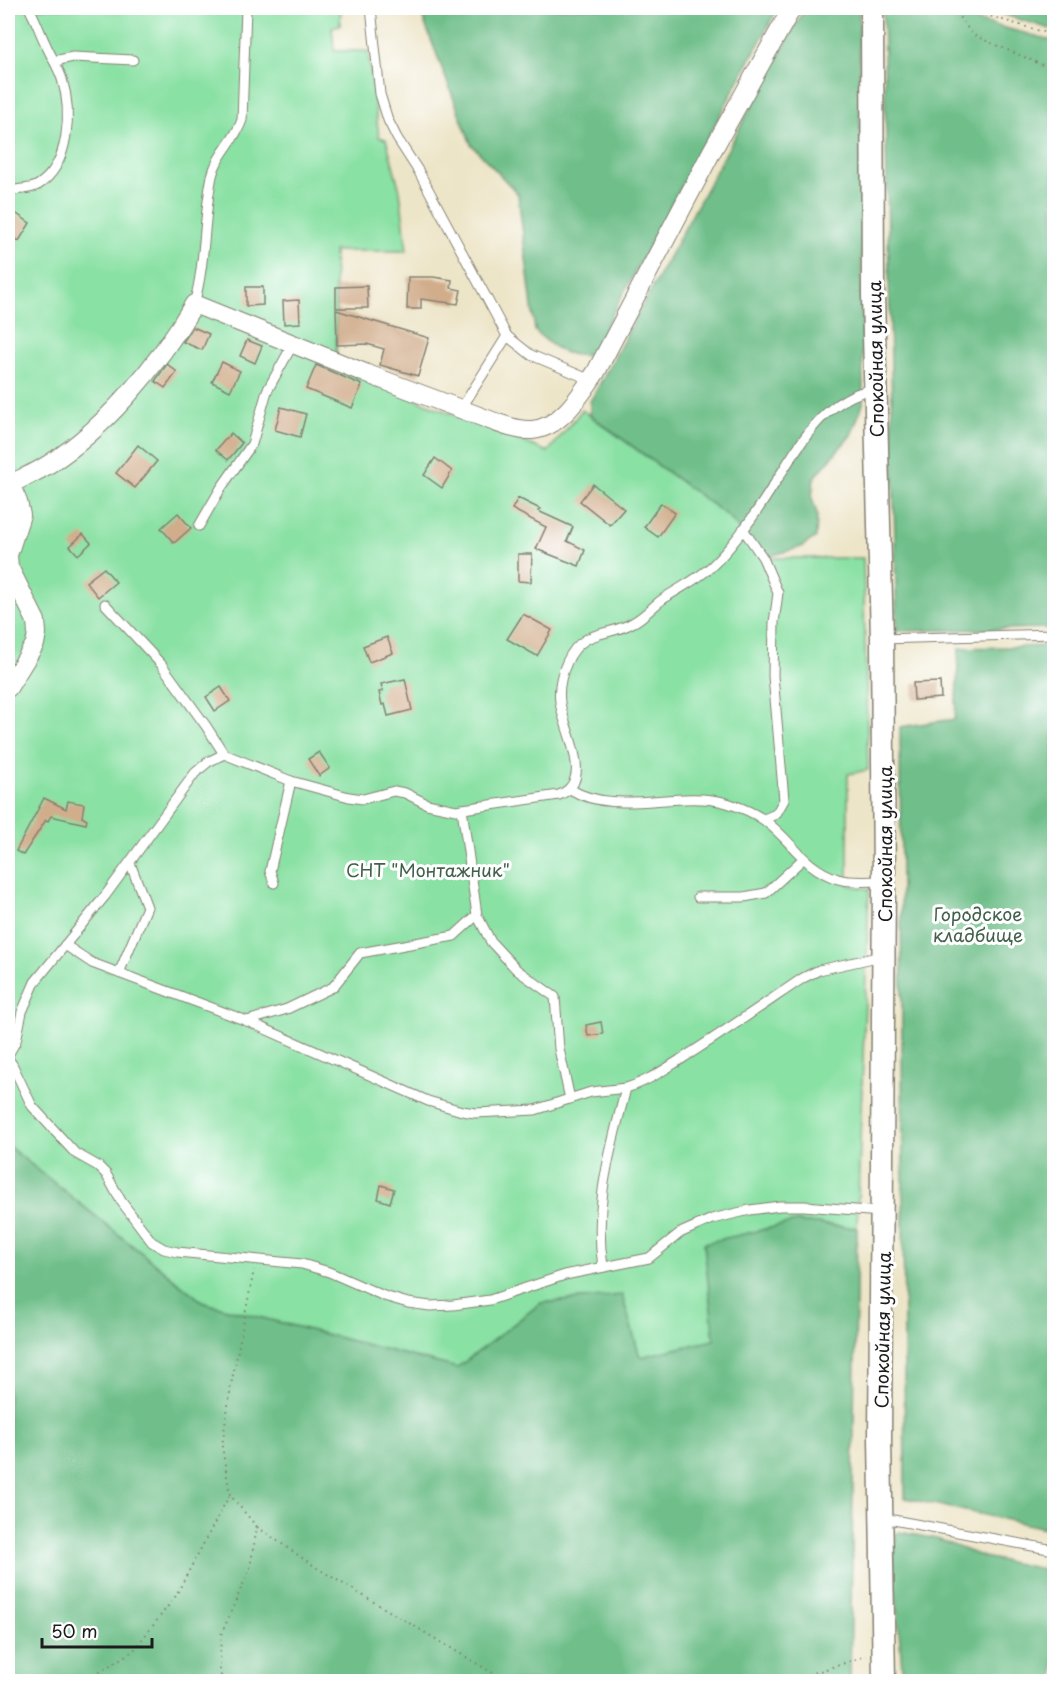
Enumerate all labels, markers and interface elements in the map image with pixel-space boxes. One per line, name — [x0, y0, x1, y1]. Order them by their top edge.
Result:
street label: Спокойная улица — [860, 280, 890, 438]
street label: Спокойная улица — [871, 765, 898, 922]
park label: СНТ "Монтажник" — [346, 856, 510, 883]
park label: Городское кладбище — [933, 900, 1023, 948]
street label: Спокойная улица — [867, 1251, 897, 1409]
scale bar — [42, 1611, 152, 1649]
text: 50 m — [51, 1617, 98, 1644]

